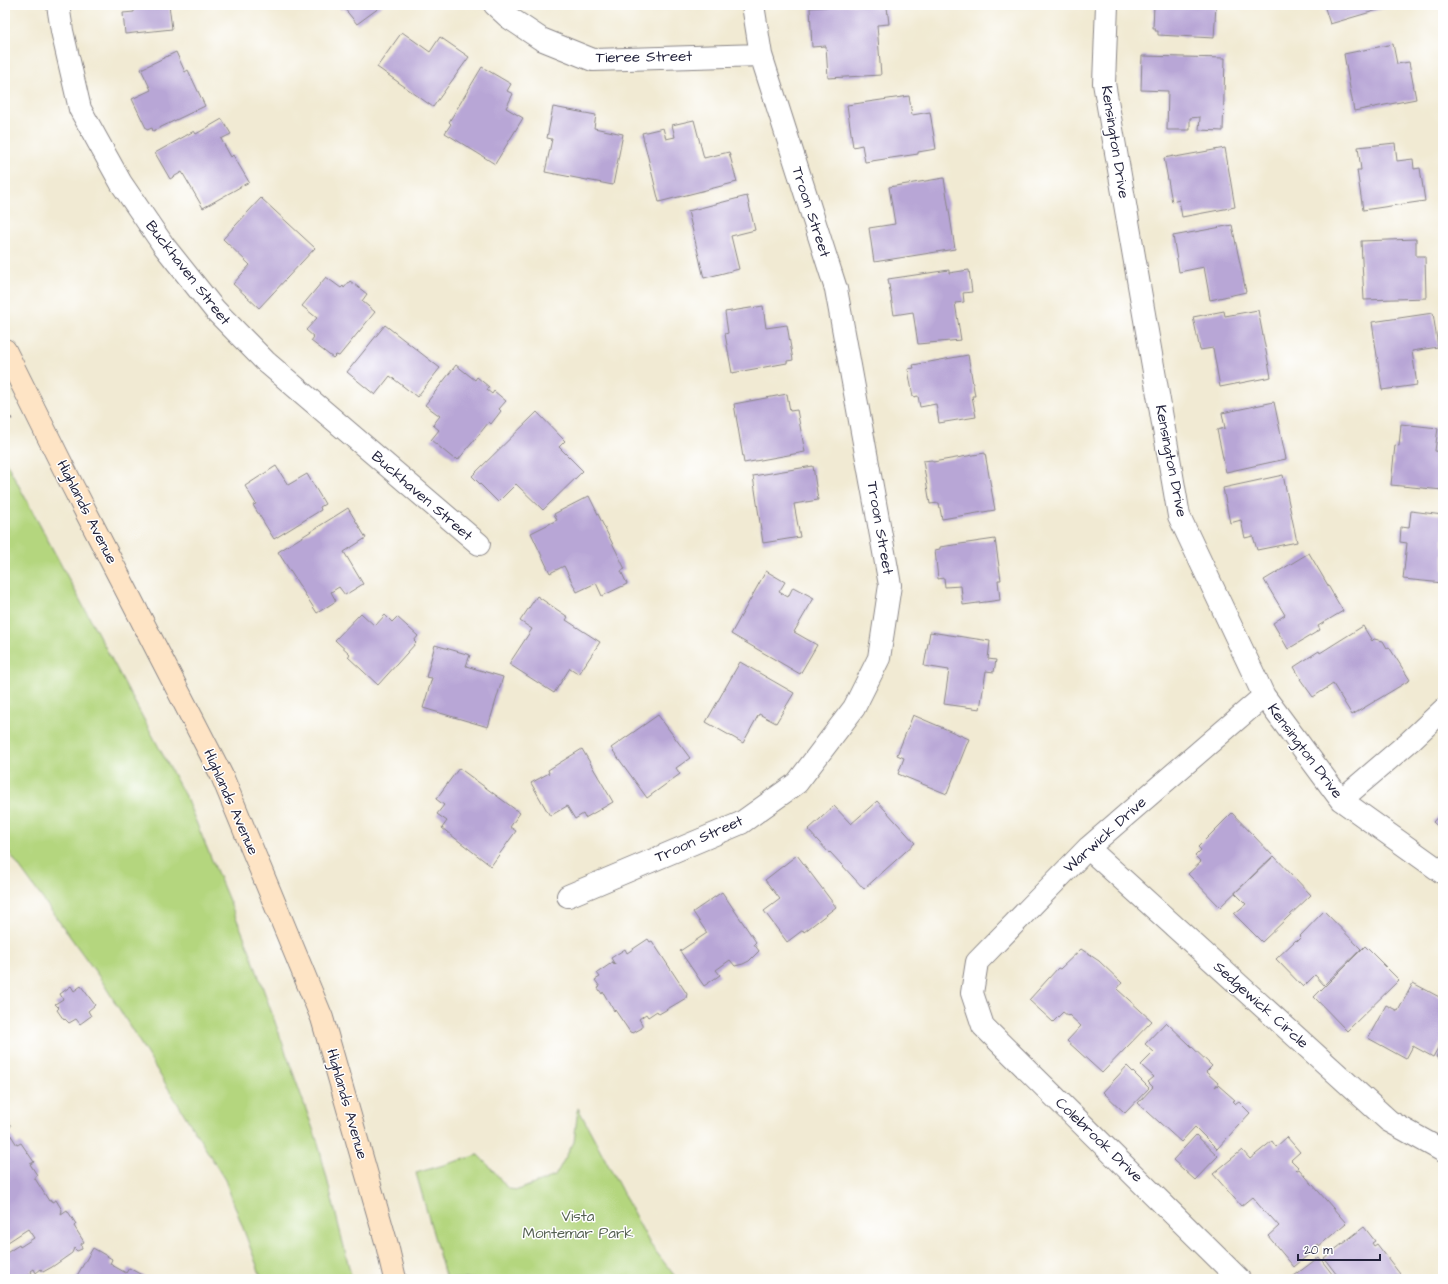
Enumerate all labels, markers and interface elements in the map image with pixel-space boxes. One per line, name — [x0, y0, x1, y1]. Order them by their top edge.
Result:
street label: Tieree Street — [596, 46, 692, 68]
street label: Kensington Drive — [1095, 84, 1134, 200]
street label: Troon Street — [786, 164, 836, 260]
street label: Buckhaven Street — [140, 216, 236, 330]
street label: Kensington Drive — [1149, 403, 1192, 519]
street label: Buckhaven Street — [367, 446, 477, 546]
street label: Highlands Avenue — [51, 456, 122, 568]
street label: Troon Street — [861, 480, 899, 576]
street label: Kensington Drive — [1262, 699, 1348, 803]
street label: Highlands Avenue — [197, 746, 264, 859]
street label: Warwick Drive — [1059, 792, 1151, 878]
street label: Troon Street — [652, 810, 746, 868]
street label: Sedgewick Circle — [1208, 957, 1313, 1054]
street label: Highlands Avenue — [320, 1046, 373, 1162]
street label: Colebrook Drive — [1051, 1093, 1147, 1187]
park label: Vista Montemar Park — [523, 1206, 633, 1244]
scale bar — [1298, 1236, 1380, 1262]
text: 20 m — [1304, 1242, 1333, 1259]

